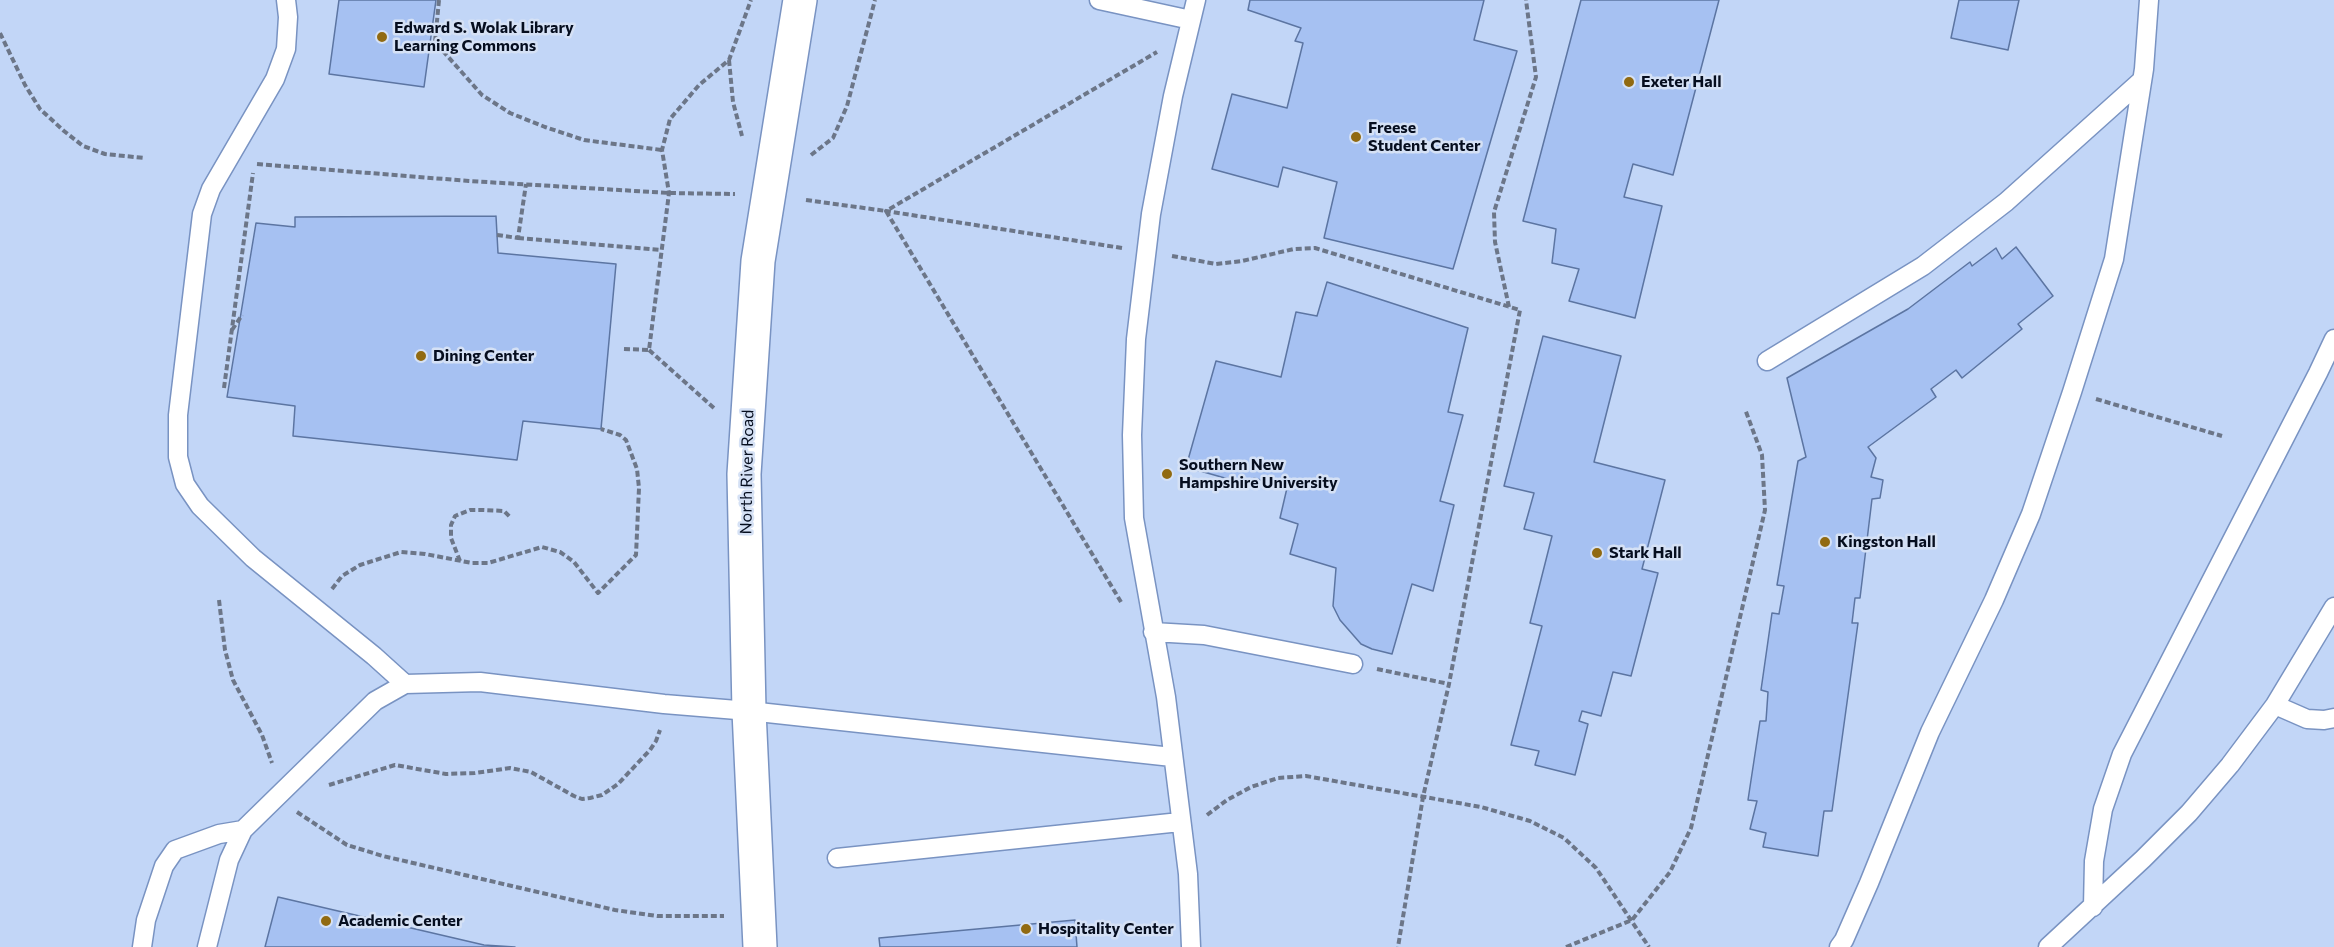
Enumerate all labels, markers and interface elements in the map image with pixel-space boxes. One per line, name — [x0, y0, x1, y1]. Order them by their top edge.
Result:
place label: Edward S. Wolak Library Learning Commons — [394, 18, 574, 56]
marker: Edward S. Wolak Library Learning Commons — [375, 30, 389, 44]
place label: Exeter Hall — [1641, 72, 1721, 92]
marker: Exeter Hall — [1622, 75, 1636, 89]
place label: Freese Student Center — [1368, 118, 1481, 156]
marker: Freese Student Center — [1349, 130, 1363, 144]
place label: Dining Center — [433, 346, 534, 366]
marker: Dining Center — [414, 349, 428, 363]
street label: North River Road — [736, 409, 758, 535]
place label: Southern New Hampshire University — [1179, 455, 1338, 493]
marker: Southern New Hampshire University — [1160, 467, 1174, 481]
place label: Kingston Hall — [1837, 532, 1936, 552]
marker: Kingston Hall — [1818, 535, 1832, 549]
place label: Stark Hall — [1609, 543, 1682, 563]
marker: Stark Hall — [1590, 546, 1604, 560]
place label: Academic Center — [338, 911, 463, 931]
marker: Academic Center — [319, 914, 333, 928]
place label: Hospitality Center — [1038, 919, 1174, 939]
marker: Hospitality Center — [1019, 922, 1033, 936]

